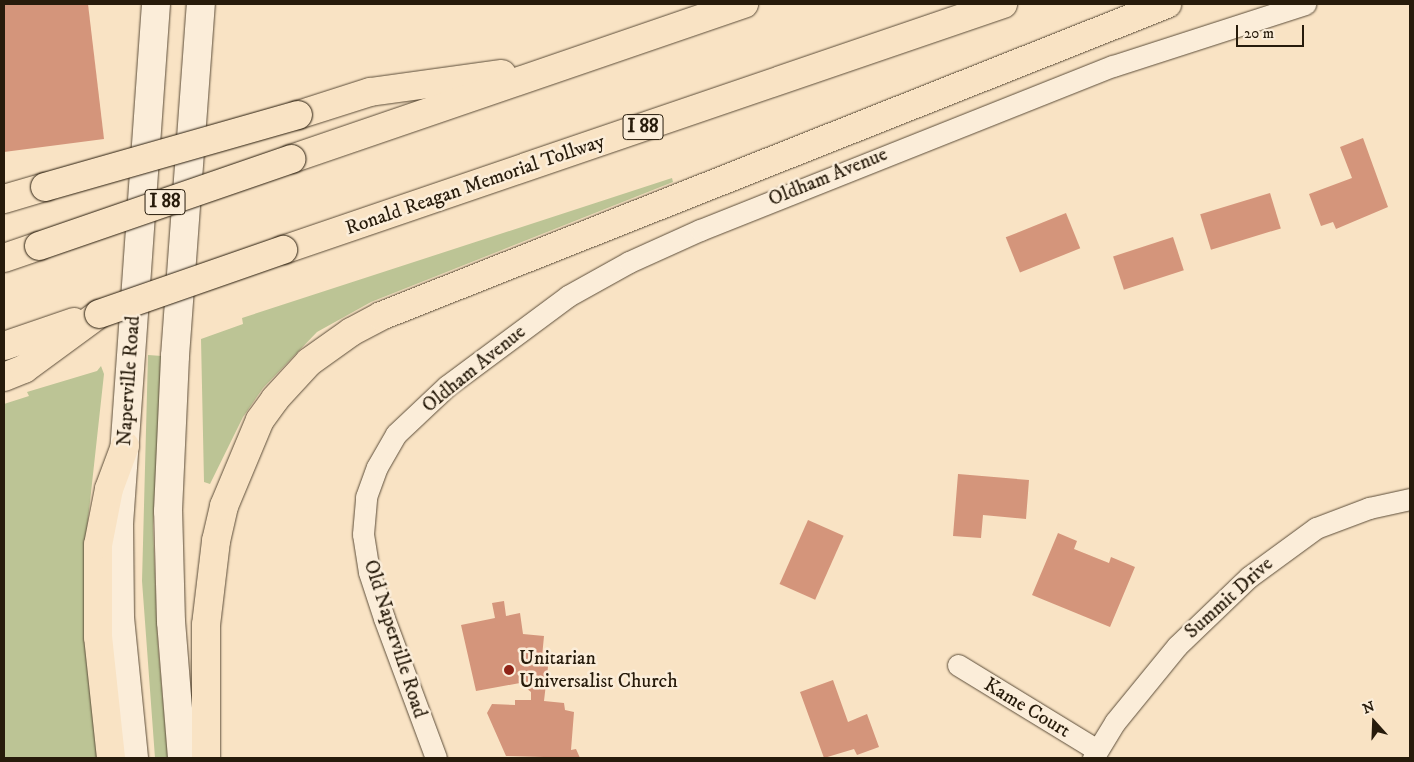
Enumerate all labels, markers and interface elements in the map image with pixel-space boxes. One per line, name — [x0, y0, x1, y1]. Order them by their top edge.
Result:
scale bar — [1239, 15, 1306, 47]
text: 20 m — [1244, 24, 1274, 43]
road number: I 88 — [622, 110, 664, 144]
street label: Ronald Reagan Memorial Tollway — [342, 129, 608, 241]
street label: Oldham Avenue — [765, 142, 891, 212]
road number: I 88 — [144, 186, 186, 218]
street label: Naperville Road — [112, 315, 146, 447]
street label: Oldham Avenue — [418, 320, 530, 418]
street label: Summit Drive — [1180, 552, 1278, 644]
street label: Old Naperville Road — [358, 557, 432, 721]
place label: Unitarian Universalist Church — [519, 646, 678, 693]
marker: Unitarian Universalist Church — [503, 664, 515, 676]
street label: Kame Court — [979, 673, 1075, 743]
north arrow — [1349, 697, 1399, 747]
text: N — [1360, 697, 1377, 718]

